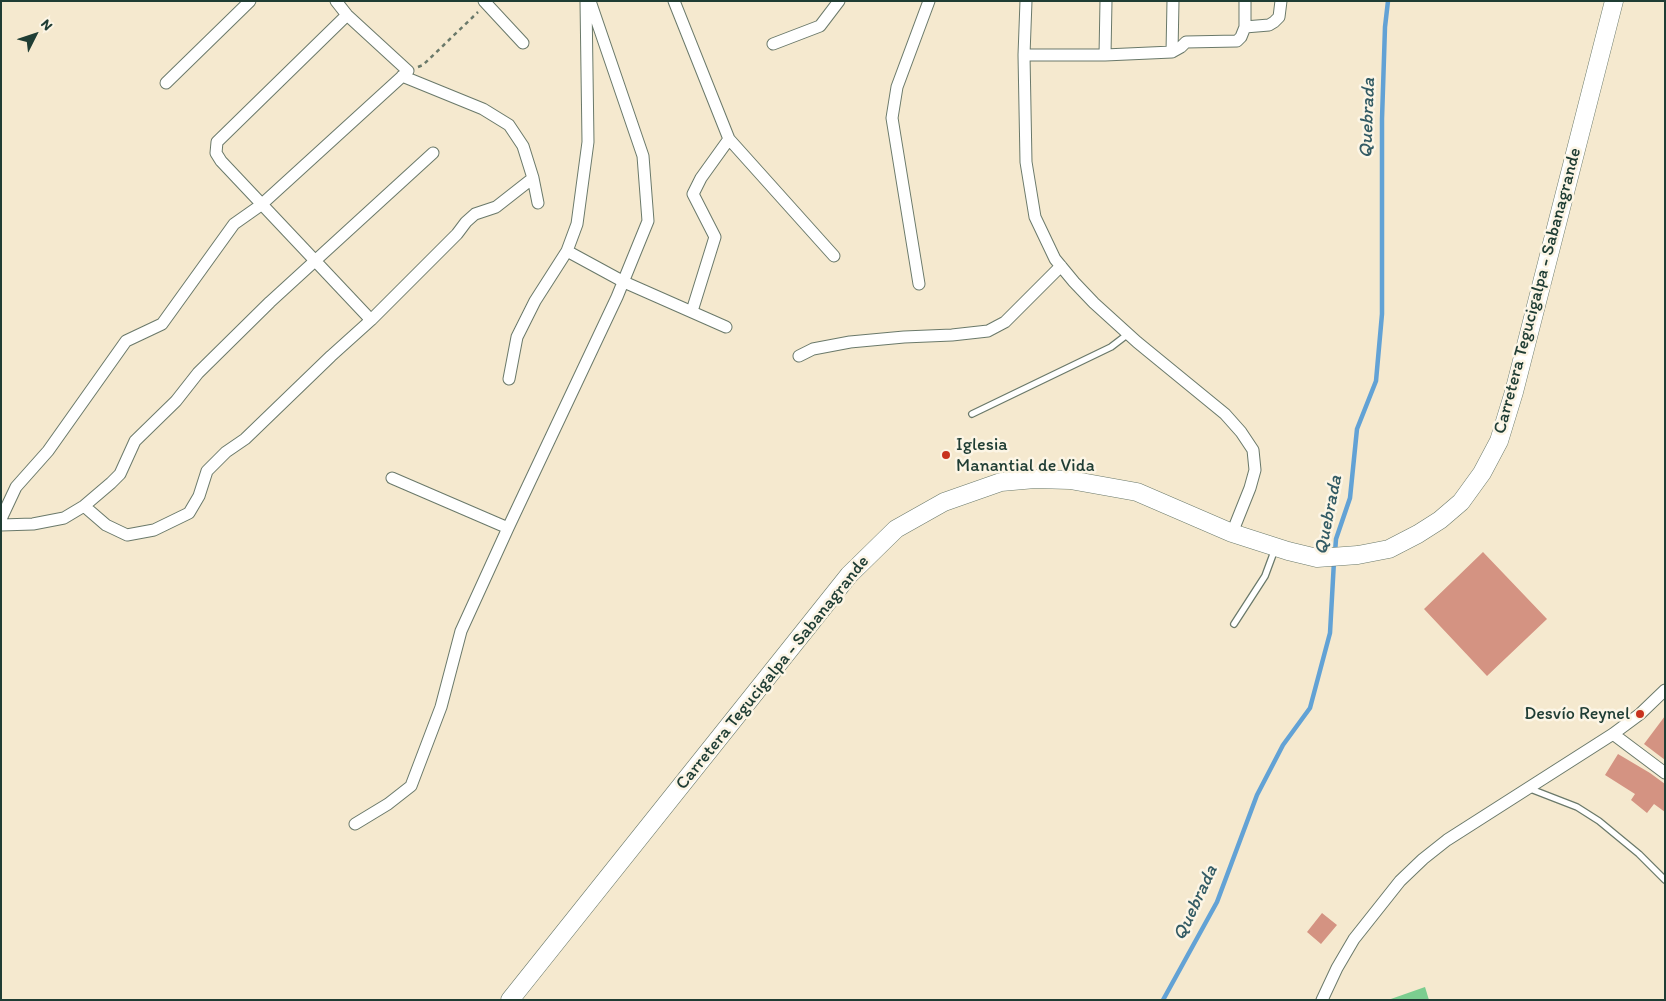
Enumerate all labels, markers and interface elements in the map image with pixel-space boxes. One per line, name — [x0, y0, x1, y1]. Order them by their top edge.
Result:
north arrow — [10, 10, 60, 60]
text: N — [37, 16, 56, 34]
water label: Quebrada — [1355, 77, 1381, 159]
street label: Carretera Tegucigalpa - Sabanagrande — [1489, 146, 1587, 436]
place label: Iglesia Manantial de Vida — [956, 434, 1094, 476]
marker: Iglesia Manantial de Vida — [940, 449, 952, 461]
water label: Quebrada — [1310, 473, 1348, 557]
street label: Carretera Tegucigalpa - Sabanagrande — [672, 551, 874, 795]
place label: Desvío Reynel — [1524, 703, 1630, 725]
marker: Desvío Reynel — [1634, 708, 1646, 720]
water label: Quebrada — [1169, 862, 1223, 944]

